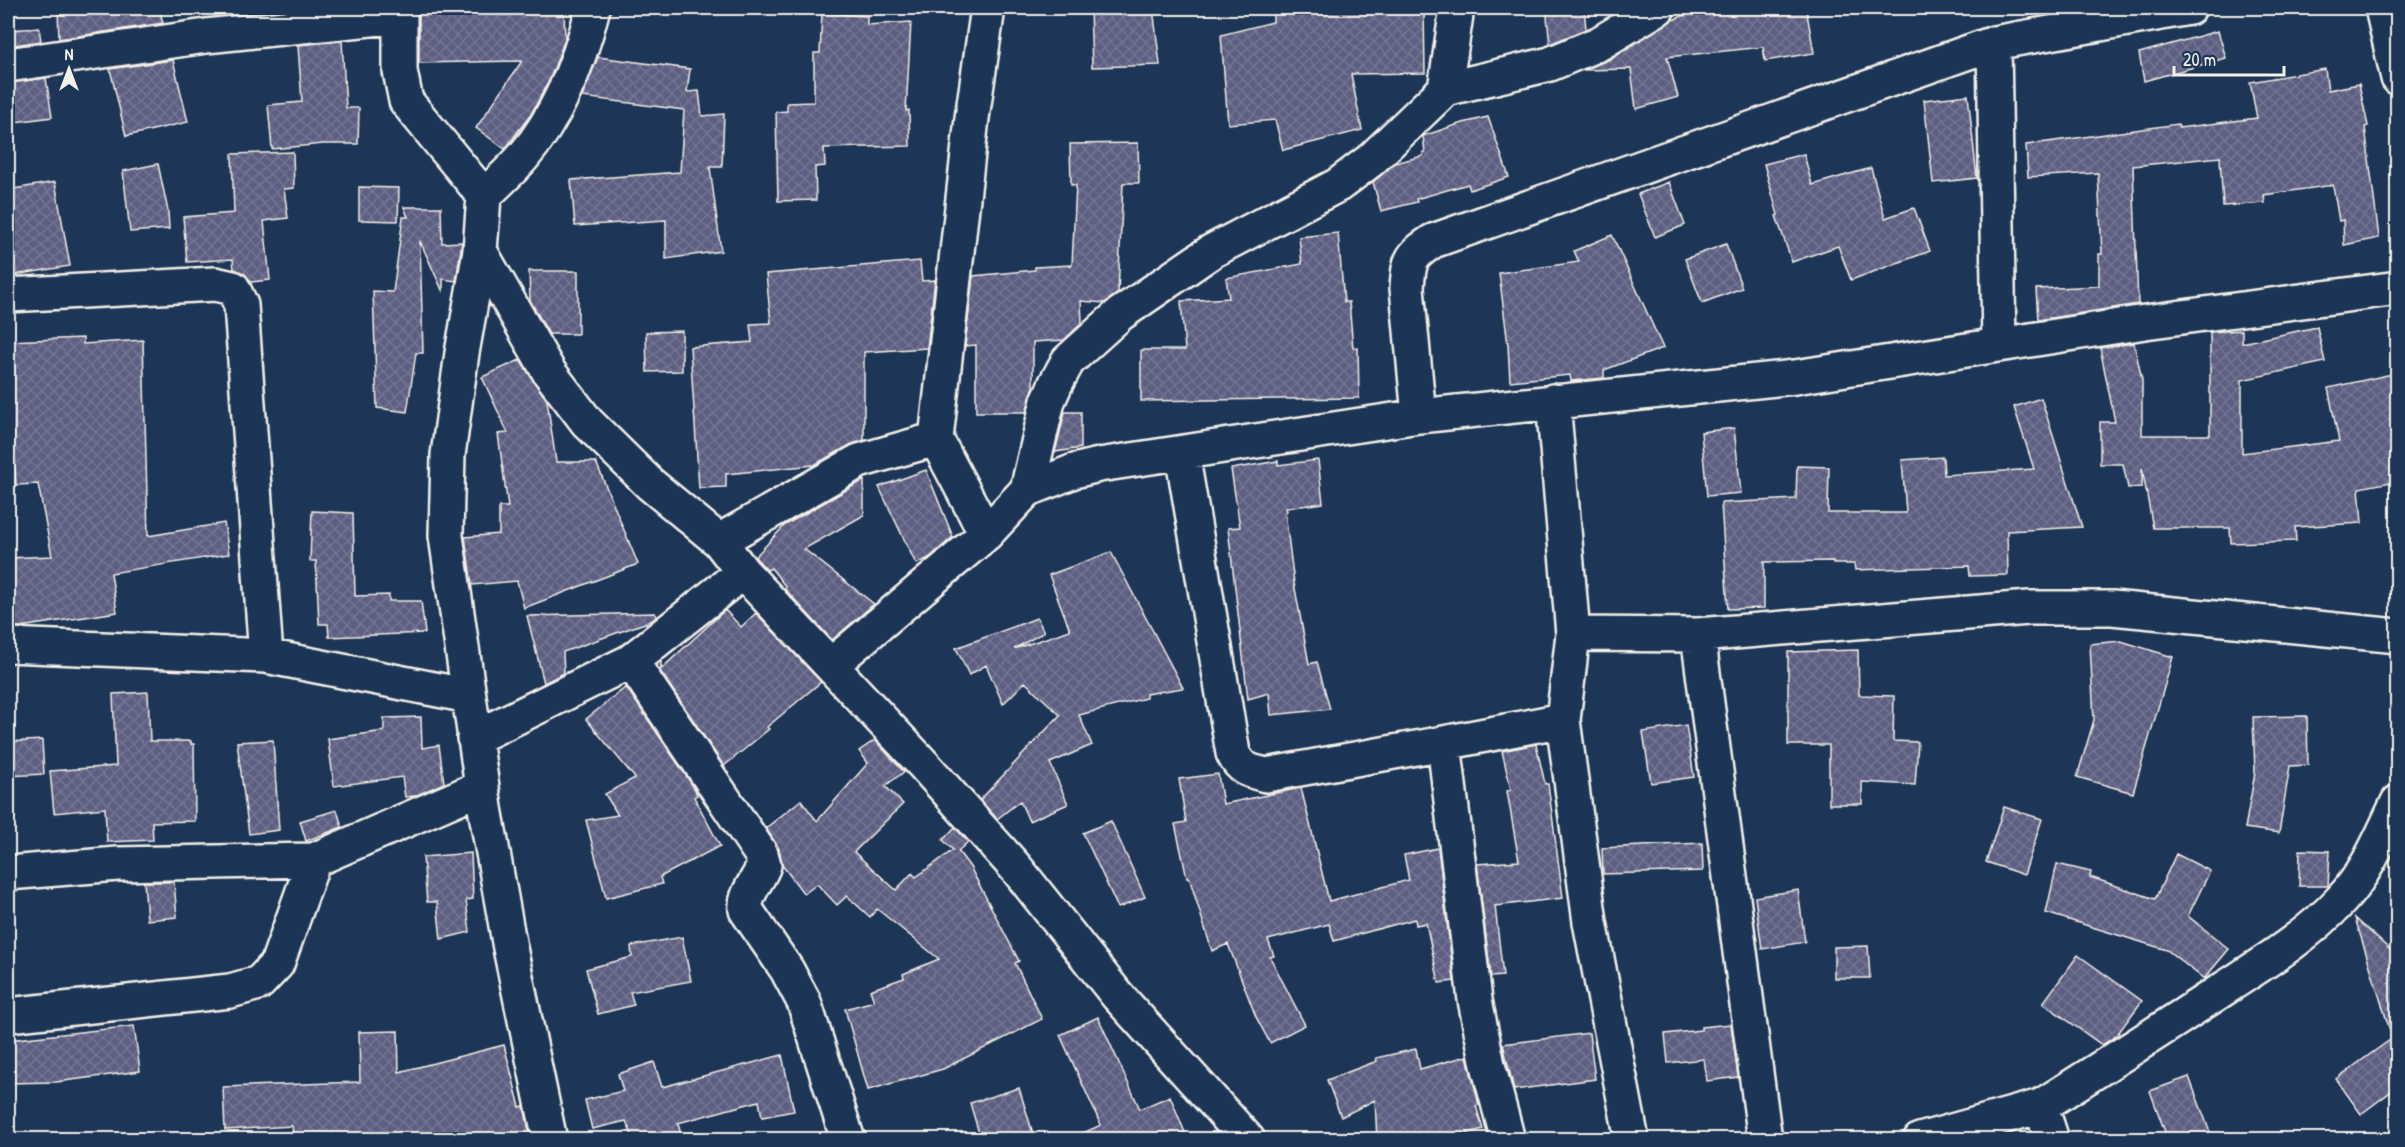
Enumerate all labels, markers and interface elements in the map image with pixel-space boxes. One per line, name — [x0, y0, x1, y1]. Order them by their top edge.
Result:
north arrow — [39, 39, 99, 99]
scale bar — [2174, 39, 2284, 77]
text: N — [65, 43, 74, 65]
text: 20 m — [2183, 47, 2216, 72]

